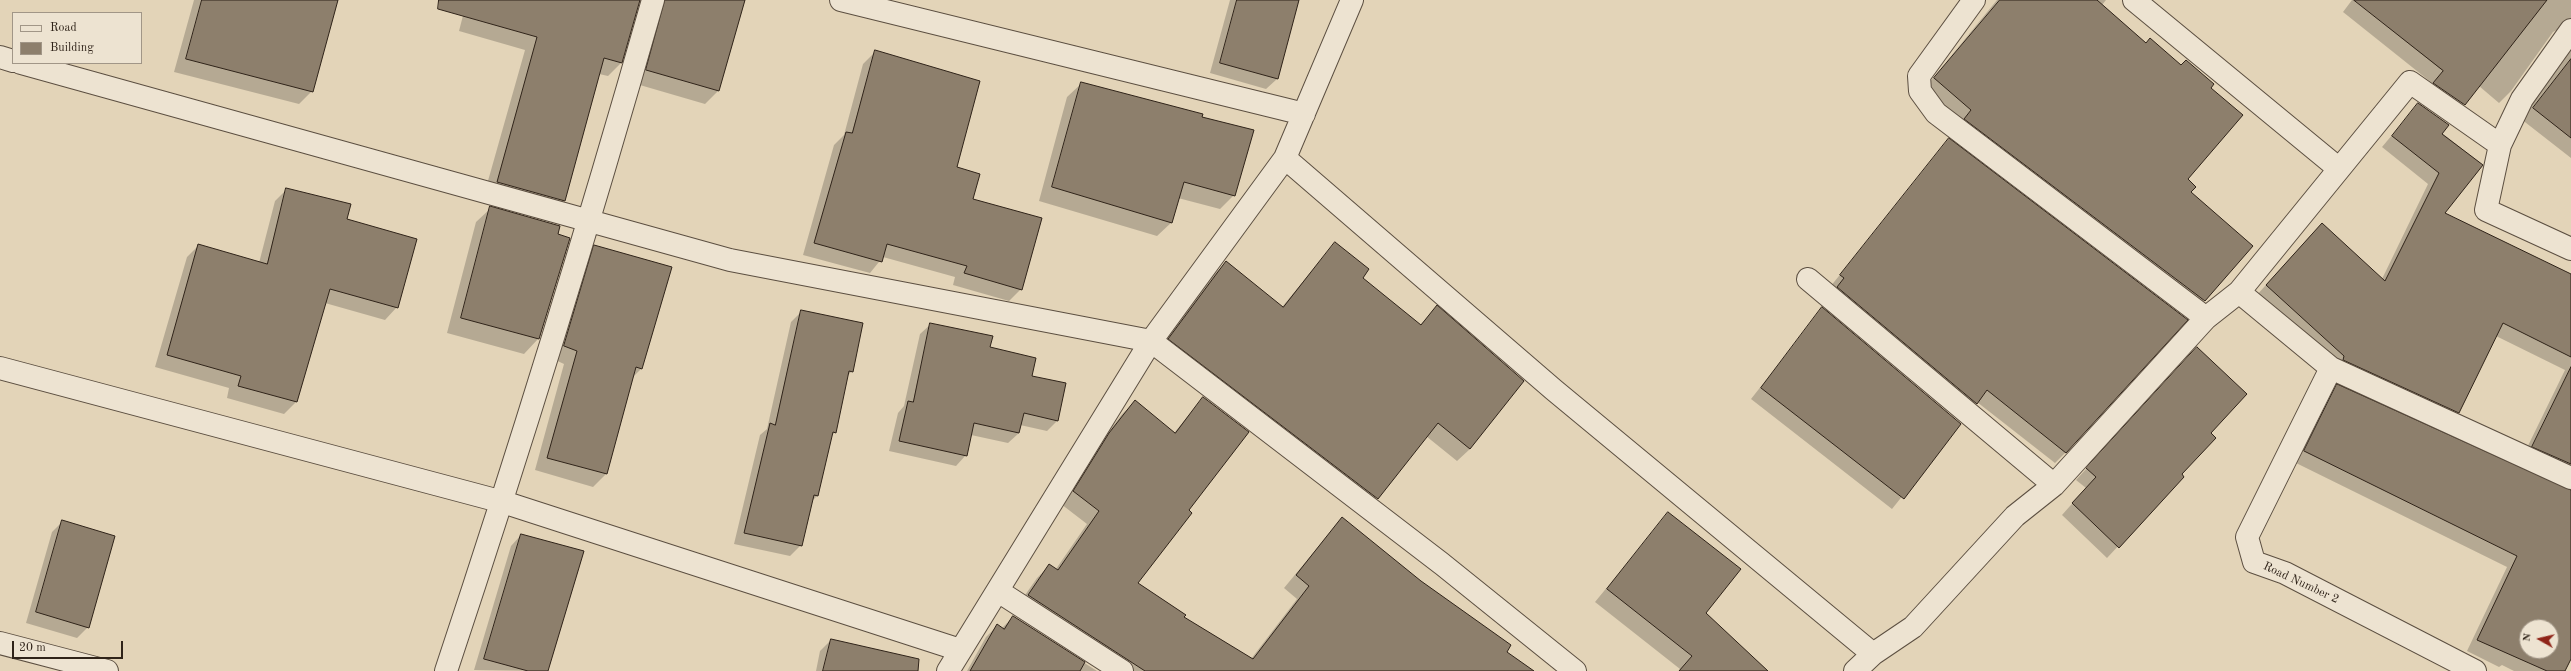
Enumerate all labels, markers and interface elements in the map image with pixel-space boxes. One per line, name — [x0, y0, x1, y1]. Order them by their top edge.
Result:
legend — [12, 12, 142, 64]
text: Road — [50, 22, 77, 34]
text: Building — [50, 42, 94, 54]
street label: Road Number 2 — [2261, 559, 2341, 607]
north arrow — [2519, 619, 2559, 659]
text: N — [2522, 632, 2534, 642]
scale bar — [14, 633, 125, 659]
text: 20 m — [19, 642, 46, 654]

